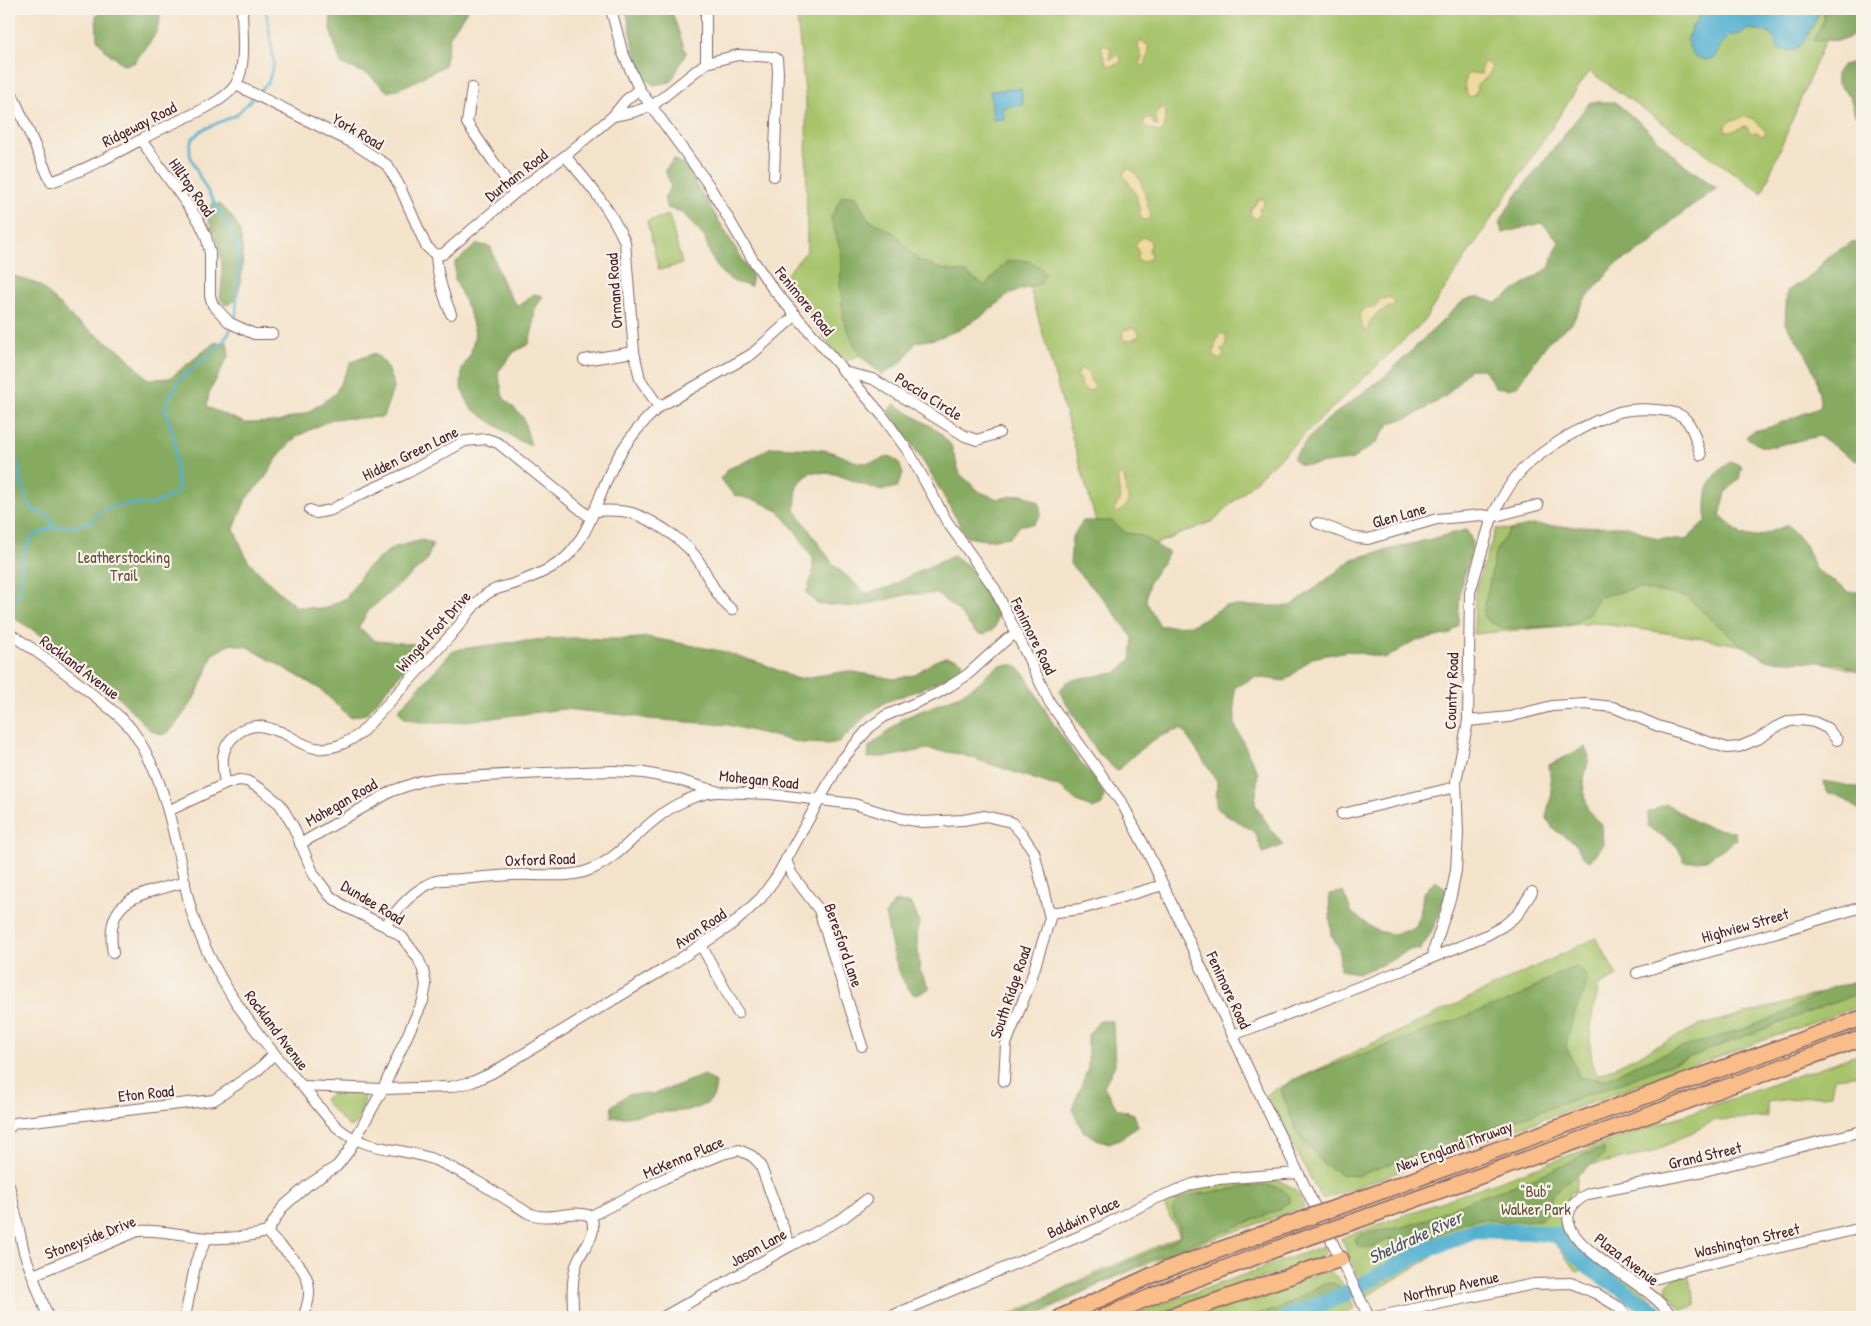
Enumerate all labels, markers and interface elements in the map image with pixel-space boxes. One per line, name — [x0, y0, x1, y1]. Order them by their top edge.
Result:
street label: Ridgeway Road — [98, 96, 180, 152]
street label: York Road — [328, 107, 388, 155]
street label: Durham Road — [480, 144, 552, 206]
street label: Hilltop Road — [164, 153, 220, 221]
street label: Ormand Road — [600, 253, 628, 329]
street label: Fenimore Road — [770, 261, 840, 340]
street label: Poccia Circle — [891, 367, 967, 426]
street label: Hidden Green Lane — [358, 420, 462, 486]
street label: Glen Lane — [1370, 497, 1429, 533]
park label: Leatherstocking Trail — [78, 546, 170, 586]
street label: Winged Foot Drive — [391, 585, 476, 676]
street label: Fenimore Road — [1005, 593, 1062, 678]
street label: Rockland Avenue — [36, 630, 125, 705]
street label: Country Road — [1439, 652, 1463, 730]
street label: Mohegan Road — [718, 764, 800, 794]
street label: Mohegan Road — [301, 773, 381, 831]
street label: Oxford Road — [504, 847, 576, 871]
street label: Dundee Road — [337, 875, 409, 929]
street label: Beresford Lane — [819, 900, 869, 990]
street label: Highview Street — [1699, 902, 1792, 948]
street label: Avon Road — [670, 903, 730, 953]
street label: South Ridge Road — [984, 943, 1036, 1041]
street label: Fenimore Road — [1201, 947, 1256, 1032]
street label: Rockland Avenue — [240, 986, 315, 1075]
street label: Eton Road — [117, 1079, 175, 1107]
street label: New England Thruway — [1393, 1115, 1515, 1177]
street label: McKenna Place — [639, 1130, 727, 1184]
street label: Grand Street — [1666, 1136, 1744, 1174]
park label: "Bub" Walker Park — [1501, 1180, 1571, 1220]
street label: Baldwin Place — [1043, 1190, 1123, 1243]
water label: Sheldrake River — [1364, 1203, 1468, 1270]
street label: Stoneyside Drive — [41, 1209, 139, 1264]
street label: Washington Street — [1692, 1217, 1802, 1263]
street label: Jason Lane — [726, 1222, 791, 1272]
street label: Plaza Avenue — [1590, 1227, 1664, 1291]
street label: Northrup Avenue — [1401, 1265, 1501, 1307]

